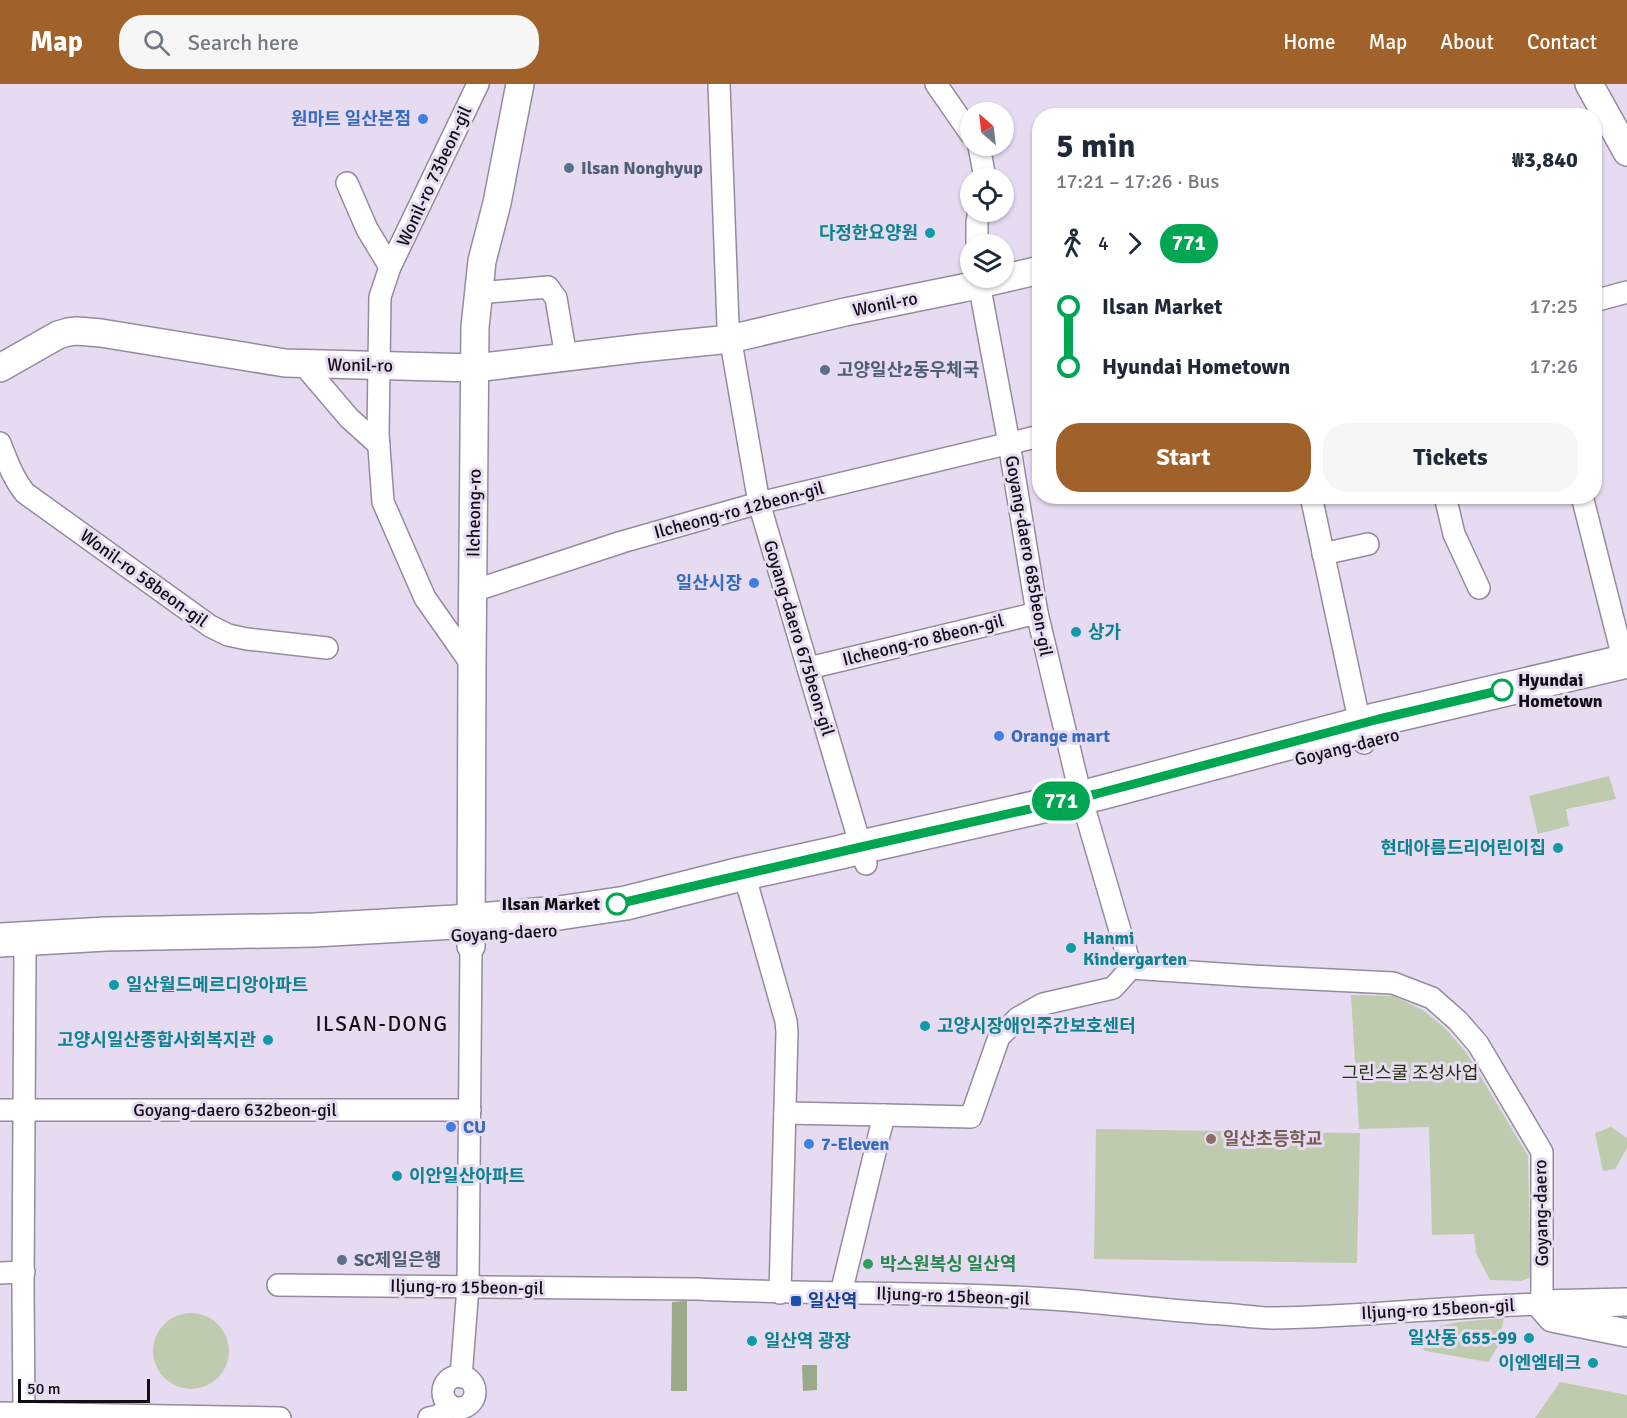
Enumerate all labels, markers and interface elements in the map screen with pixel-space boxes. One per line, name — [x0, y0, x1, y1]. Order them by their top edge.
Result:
search box — [119, 15, 539, 69]
text: Map — [30, 25, 83, 59]
icon: search — [140, 26, 173, 59]
text: Search here — [188, 29, 299, 56]
text: Home — [1283, 29, 1336, 55]
text: Map — [1369, 29, 1407, 55]
text: About — [1440, 29, 1494, 55]
text: Contact — [1527, 29, 1597, 55]
street label: Wonil-ro 73beon-gil — [392, 102, 476, 250]
north arrow — [960, 102, 1014, 156]
map controls — [960, 102, 1014, 288]
place label: 원마트 일산본점 — [291, 108, 411, 130]
marker: 원마트 일산본점 — [416, 112, 430, 126]
text: 5 min — [1056, 126, 1136, 167]
text: ₩3,840 — [1512, 146, 1578, 173]
place label: Ilsan Nonghyup — [581, 157, 703, 179]
marker: Ilsan Nonghyup — [562, 161, 576, 175]
button: locate — [960, 168, 1014, 222]
text: 17:21 – 17:26 · Bus — [1056, 169, 1219, 194]
place label: 다정한요양원 — [819, 222, 918, 244]
marker: 다정한요양원 — [923, 226, 937, 240]
icon: walk — [1056, 227, 1089, 260]
icon: forward — [1118, 227, 1151, 260]
text: 771 — [1172, 230, 1206, 256]
text: 4 — [1098, 231, 1109, 256]
button: layers — [960, 234, 1014, 288]
street label: Wonil-ro — [851, 287, 919, 321]
text: Ilsan Market — [1102, 293, 1222, 320]
text: 17:25 — [1529, 294, 1578, 319]
street label: Wonil-ro — [327, 353, 393, 377]
text: Hyundai Hometown — [1102, 353, 1290, 380]
text: 17:26 — [1529, 354, 1578, 379]
place label: 고양일산2동우체국 — [837, 359, 979, 381]
marker: 고양일산2동우체국 — [818, 363, 832, 377]
button: Start — [1056, 423, 1311, 492]
button: Tickets — [1323, 423, 1578, 492]
street label: Goyang-daero 685beon-gil — [1000, 454, 1058, 658]
street label: Ilcheong-ro — [462, 469, 486, 557]
street label: Ilcheong-ro 12beon-gil — [651, 477, 827, 543]
street label: Wonil-ro 58beon-gil — [76, 524, 212, 632]
street label: Goyang-daero 675beon-gil — [759, 537, 839, 739]
place label: 일산시장 — [676, 572, 742, 594]
marker: 일산시장 — [747, 576, 761, 590]
street label: Ilcheong-ro 8beon-gil — [840, 609, 1006, 671]
place label: 상가 — [1088, 621, 1122, 643]
marker: 상가 — [1069, 625, 1083, 639]
place label: Hyundai Hometown — [1518, 669, 1603, 712]
marker: Hyundai Hometown — [1491, 679, 1513, 701]
street label: Goyang-daero — [1293, 723, 1401, 771]
place label: Orange mart — [1011, 725, 1110, 747]
marker: Orange mart — [992, 729, 1006, 743]
line badge: 771 — [1026, 782, 1096, 820]
text: 771 — [1044, 788, 1078, 814]
place label: 현대아름드리어린이집 — [1380, 837, 1546, 859]
marker: 현대아름드리어린이집 — [1551, 841, 1565, 855]
place label: Ilsan Market — [502, 893, 600, 915]
marker: Ilsan Market — [606, 893, 628, 915]
street label: Goyang-daero — [450, 919, 558, 947]
place label: Hanmi Kindergarten — [1083, 927, 1187, 970]
marker: Hanmi Kindergarten — [1064, 941, 1078, 955]
place label: 일산월드메르디앙아파트 — [126, 974, 308, 996]
marker: 일산월드메르디앙아파트 — [107, 978, 121, 992]
district label: ILSAN-DONG — [315, 1011, 449, 1037]
place label: 고양시장애인주간보호센터 — [937, 1015, 1136, 1037]
marker: 고양시장애인주간보호센터 — [918, 1019, 932, 1033]
place label: 고양시일산종합사회복지관 — [57, 1029, 256, 1051]
marker: 고양시일산종합사회복지관 — [261, 1033, 275, 1047]
park label: 그린스쿨 조성사업 — [1342, 1062, 1478, 1084]
street label: Goyang-daero 632beon-gil — [133, 1099, 337, 1121]
place label: CU — [463, 1116, 486, 1138]
marker: CU — [444, 1120, 458, 1134]
place label: 일산초등학교 — [1223, 1128, 1322, 1150]
marker: 일산초등학교 — [1204, 1132, 1218, 1146]
place label: 7-Eleven — [821, 1133, 889, 1155]
marker: 7-Eleven — [802, 1137, 816, 1151]
street label: Goyang-daero — [1529, 1159, 1553, 1267]
place label: 이안일산아파트 — [409, 1165, 525, 1187]
marker: 이안일산아파트 — [390, 1169, 404, 1183]
place label: SC제일은행 — [354, 1249, 441, 1271]
marker: SC제일은행 — [335, 1253, 349, 1267]
place label: 박스원복싱 일산역 — [880, 1253, 1016, 1275]
marker: 박스원복싱 일산역 — [861, 1257, 875, 1271]
street label: Iljung-ro 15beon-gil — [390, 1275, 544, 1299]
street label: Iljung-ro 15beon-gil — [876, 1282, 1030, 1310]
place label: 일산역 — [808, 1290, 858, 1312]
marker: 일산역 — [789, 1294, 803, 1308]
street label: Iljung-ro 15beon-gil — [1361, 1294, 1515, 1324]
place label: 일산동 655-99 — [1408, 1327, 1517, 1349]
place label: 일산역 광장 — [764, 1330, 851, 1352]
marker: 일산동 655-99 — [1522, 1331, 1536, 1345]
marker: 일산역 광장 — [745, 1334, 759, 1348]
place label: 이엔엠테크 — [1498, 1352, 1581, 1374]
marker: 이엔엠테크 — [1586, 1356, 1600, 1370]
scale bar — [18, 1376, 150, 1404]
text: 50 m — [27, 1379, 61, 1399]

